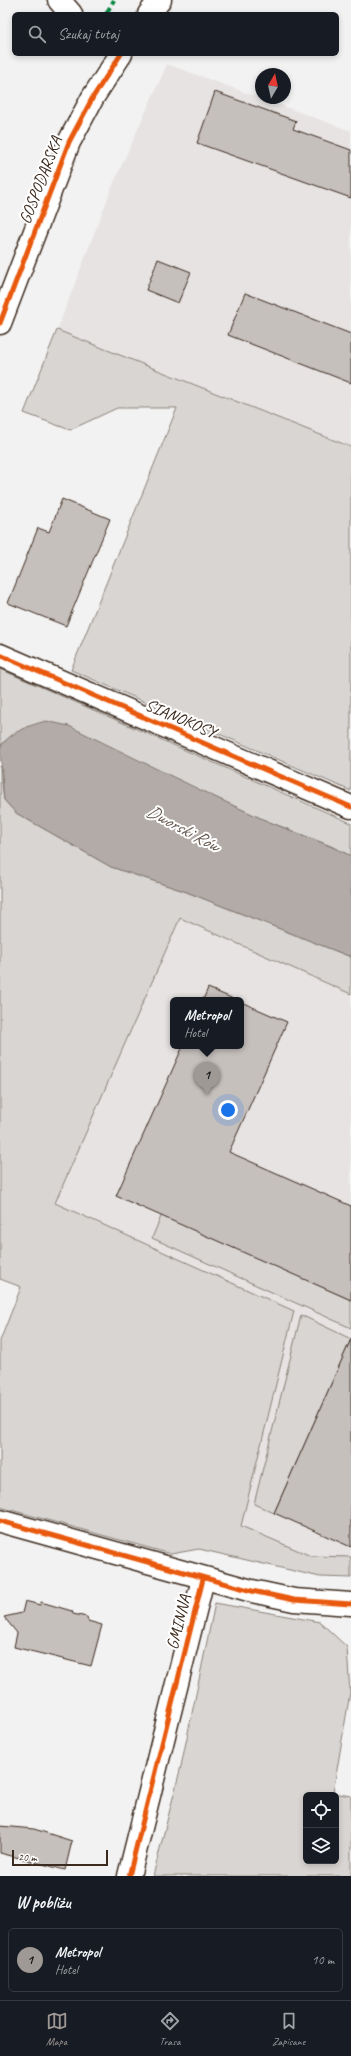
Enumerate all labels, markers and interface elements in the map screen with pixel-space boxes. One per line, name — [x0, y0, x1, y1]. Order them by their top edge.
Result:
search box — [12, 12, 339, 56]
icon: search — [26, 23, 48, 45]
text: Szukaj tutaj — [58, 25, 119, 44]
north arrow — [255, 68, 291, 104]
street label: GOSPODARSKA — [14, 132, 67, 227]
street label: SIANOKOSY — [142, 694, 222, 744]
water label: Dworski Rów — [143, 800, 225, 857]
popup — [170, 997, 244, 1049]
text: Metropol — [184, 1006, 230, 1025]
text: Hotel — [184, 1025, 207, 1041]
pin: 1 — [194, 1062, 220, 1095]
your location — [218, 1100, 238, 1120]
street label: GMINNA — [162, 1592, 195, 1652]
map controls — [303, 1792, 339, 1864]
button: locate — [303, 1792, 339, 1828]
button: layers — [303, 1828, 339, 1864]
scale bar — [12, 1848, 108, 1867]
text: 20 m — [18, 1850, 37, 1864]
text: W pobliżu — [16, 1892, 71, 1913]
text: Metropol — [55, 1943, 101, 1962]
text: 1 — [27, 1952, 33, 1968]
text: 10 m — [312, 1952, 334, 1968]
text: Hotel — [55, 1962, 78, 1978]
tab: Mapa — [46, 2010, 68, 2048]
tab: Trasa — [159, 2010, 181, 2048]
tab: Zapisane — [272, 2010, 305, 2048]

